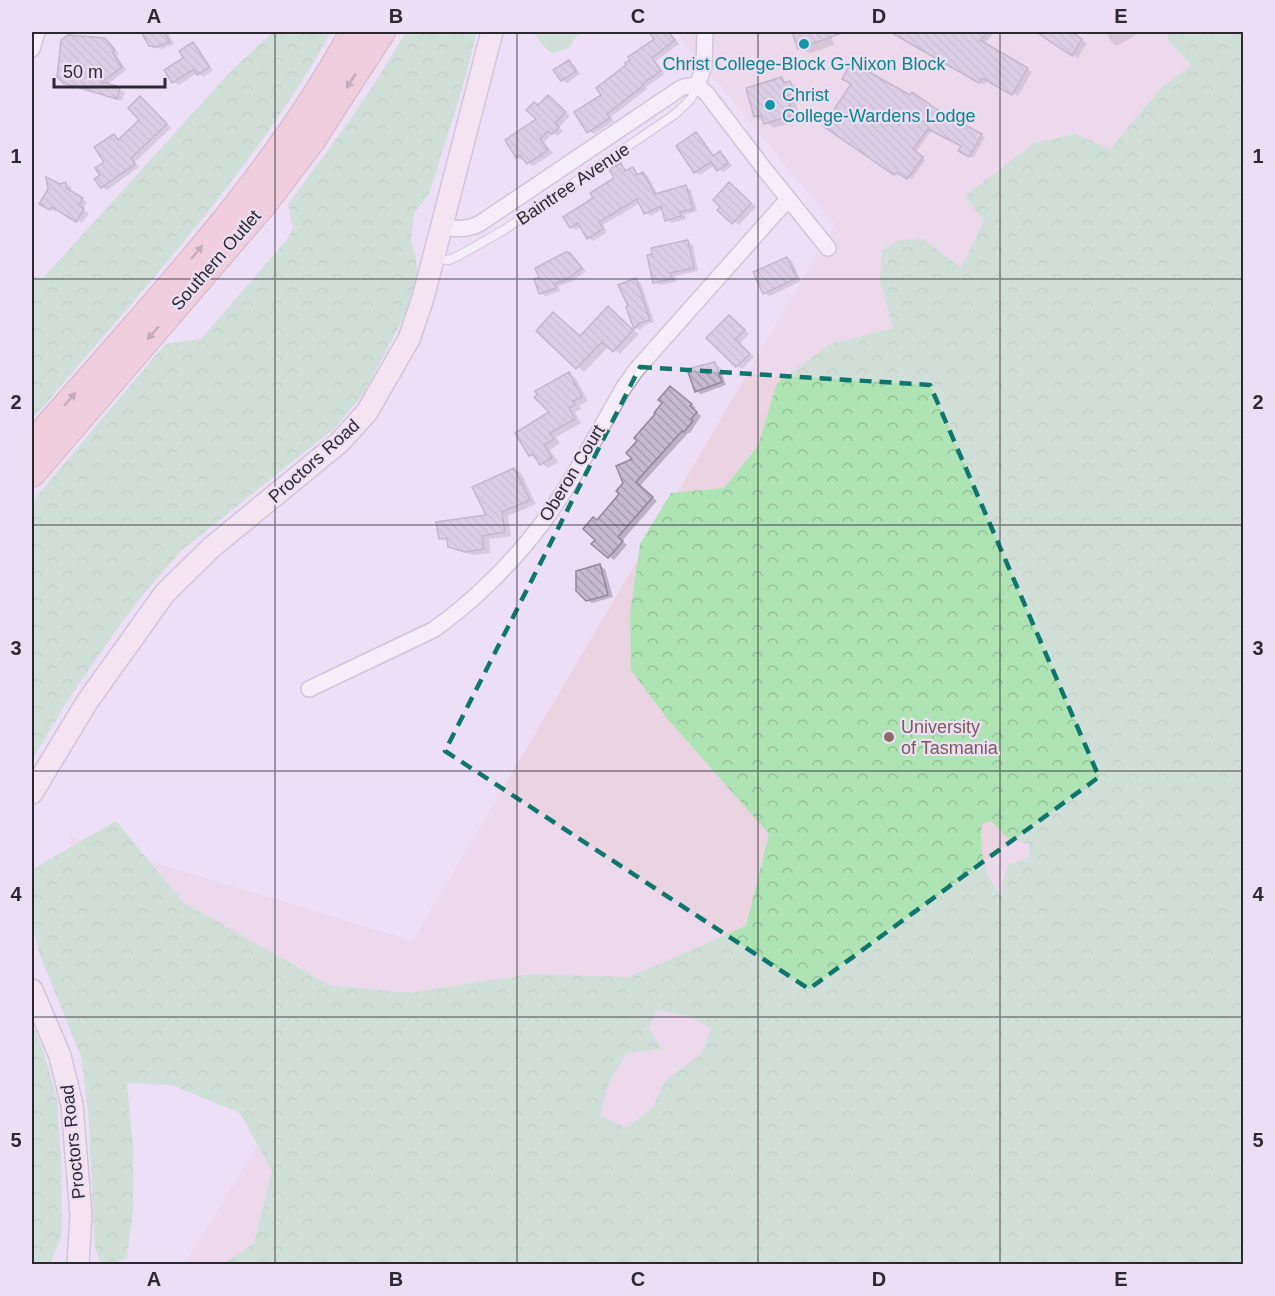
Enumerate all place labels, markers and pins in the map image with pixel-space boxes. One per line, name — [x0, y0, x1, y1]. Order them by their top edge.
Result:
marker: Christ College-Block G-Nixon Block — [797, 37, 811, 51]
place label: Christ College-Block G-Nixon Block — [662, 54, 947, 74]
place label: Christ College-Wardens Lodge — [782, 85, 975, 126]
marker: Christ College-Wardens Lodge — [763, 98, 777, 112]
place label: University of Tasmania — [901, 717, 999, 758]
marker: University of Tasmania — [882, 730, 896, 744]

